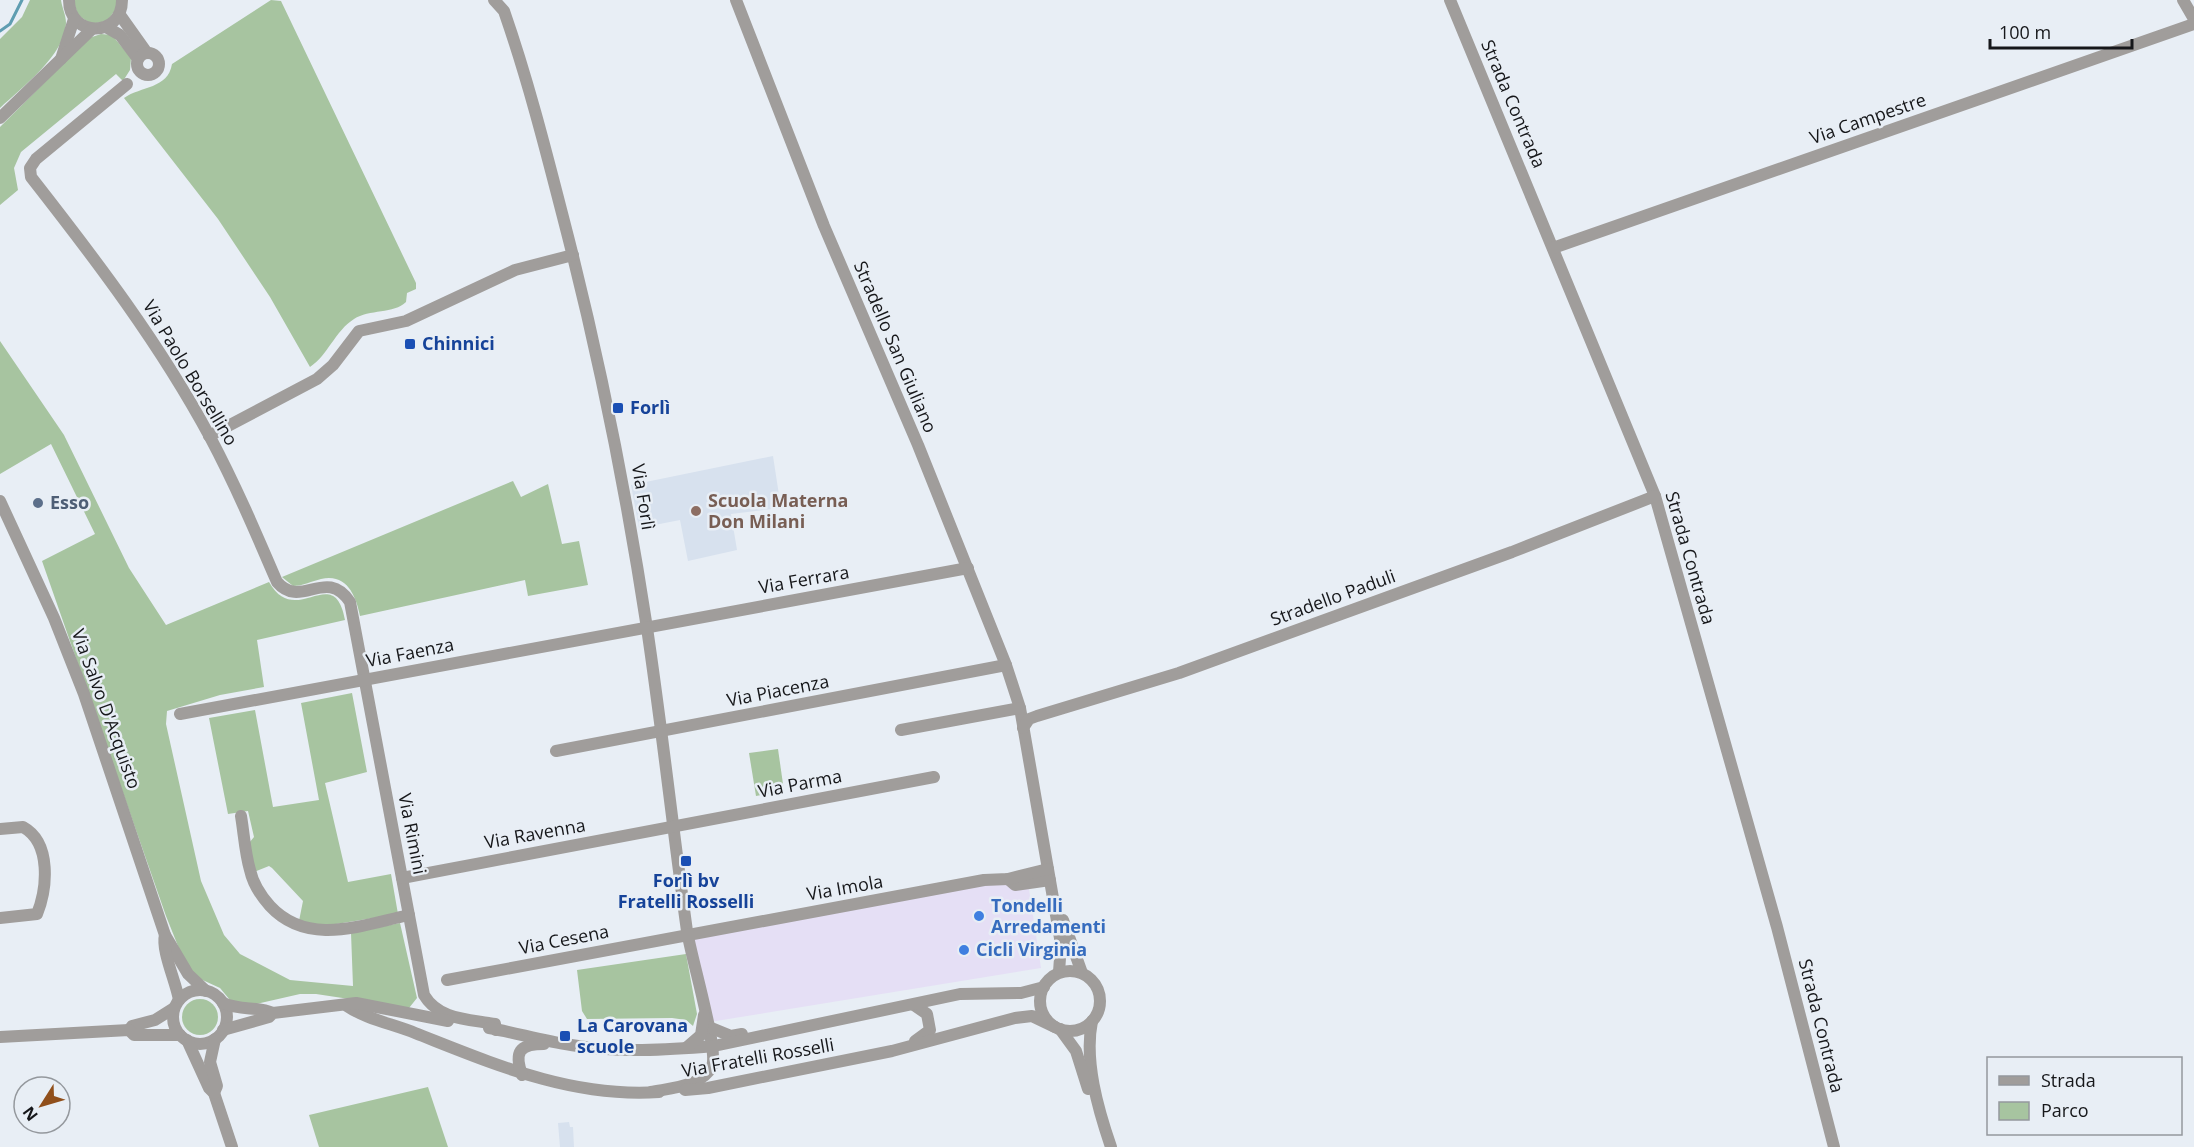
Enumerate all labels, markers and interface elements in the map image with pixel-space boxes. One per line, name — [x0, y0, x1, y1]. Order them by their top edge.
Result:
scale bar — [1990, 12, 2132, 50]
text: 100 m — [1999, 20, 2051, 44]
street label: Strada Contrada — [1476, 36, 1552, 172]
street label: Via Campestre — [1806, 87, 1929, 149]
street label: Stradello San Giuliano — [849, 257, 943, 436]
street label: Via Paolo Borsellino — [138, 295, 244, 450]
place label: Chinnici — [422, 331, 495, 355]
marker: Chinnici — [403, 337, 417, 351]
place label: Forlì — [630, 395, 670, 419]
marker: Forlì — [611, 401, 625, 415]
street label: Via Forlì — [627, 462, 661, 532]
place label: Scuola Materna Don Milani — [708, 488, 848, 533]
street label: Strada Contrada — [1660, 488, 1721, 627]
place label: Esso — [50, 490, 89, 514]
marker: Esso — [31, 496, 45, 510]
marker: Scuola Materna Don Milani — [689, 504, 703, 518]
street label: Via Ferrara — [757, 559, 851, 599]
street label: Stradello Paduli — [1267, 563, 1398, 631]
street label: Via Salvo D'Acquisto — [67, 625, 147, 792]
street label: Via Faenza — [364, 632, 456, 672]
street label: Via Piacenza — [725, 668, 831, 712]
street label: Via Parma — [756, 763, 844, 803]
street label: Via Rimini — [393, 791, 433, 877]
street label: Via Ravenna — [482, 812, 587, 854]
marker: Forlì bv Fratelli Rosselli — [679, 854, 693, 868]
place label: Forlì bv Fratelli Rosselli — [618, 868, 754, 913]
street label: Via Imola — [805, 869, 885, 906]
place label: Tondelli Arredamenti — [991, 893, 1106, 938]
marker: Tondelli Arredamenti — [972, 909, 986, 923]
street label: Via Cesena — [517, 919, 611, 959]
place label: Cicli Virginia — [976, 937, 1087, 961]
marker: Cicli Virginia — [957, 943, 971, 957]
street label: Strada Contrada — [1794, 956, 1850, 1095]
place label: La Carovana scuole — [577, 1013, 688, 1058]
marker: La Carovana scuole — [558, 1029, 572, 1043]
street label: Via Fratelli Rosselli — [680, 1032, 836, 1082]
legend — [1987, 1057, 2182, 1135]
text: Strada — [2041, 1068, 2096, 1092]
north arrow — [12, 1075, 72, 1135]
text: Parco — [2041, 1098, 2089, 1122]
text: N — [17, 1102, 43, 1126]

